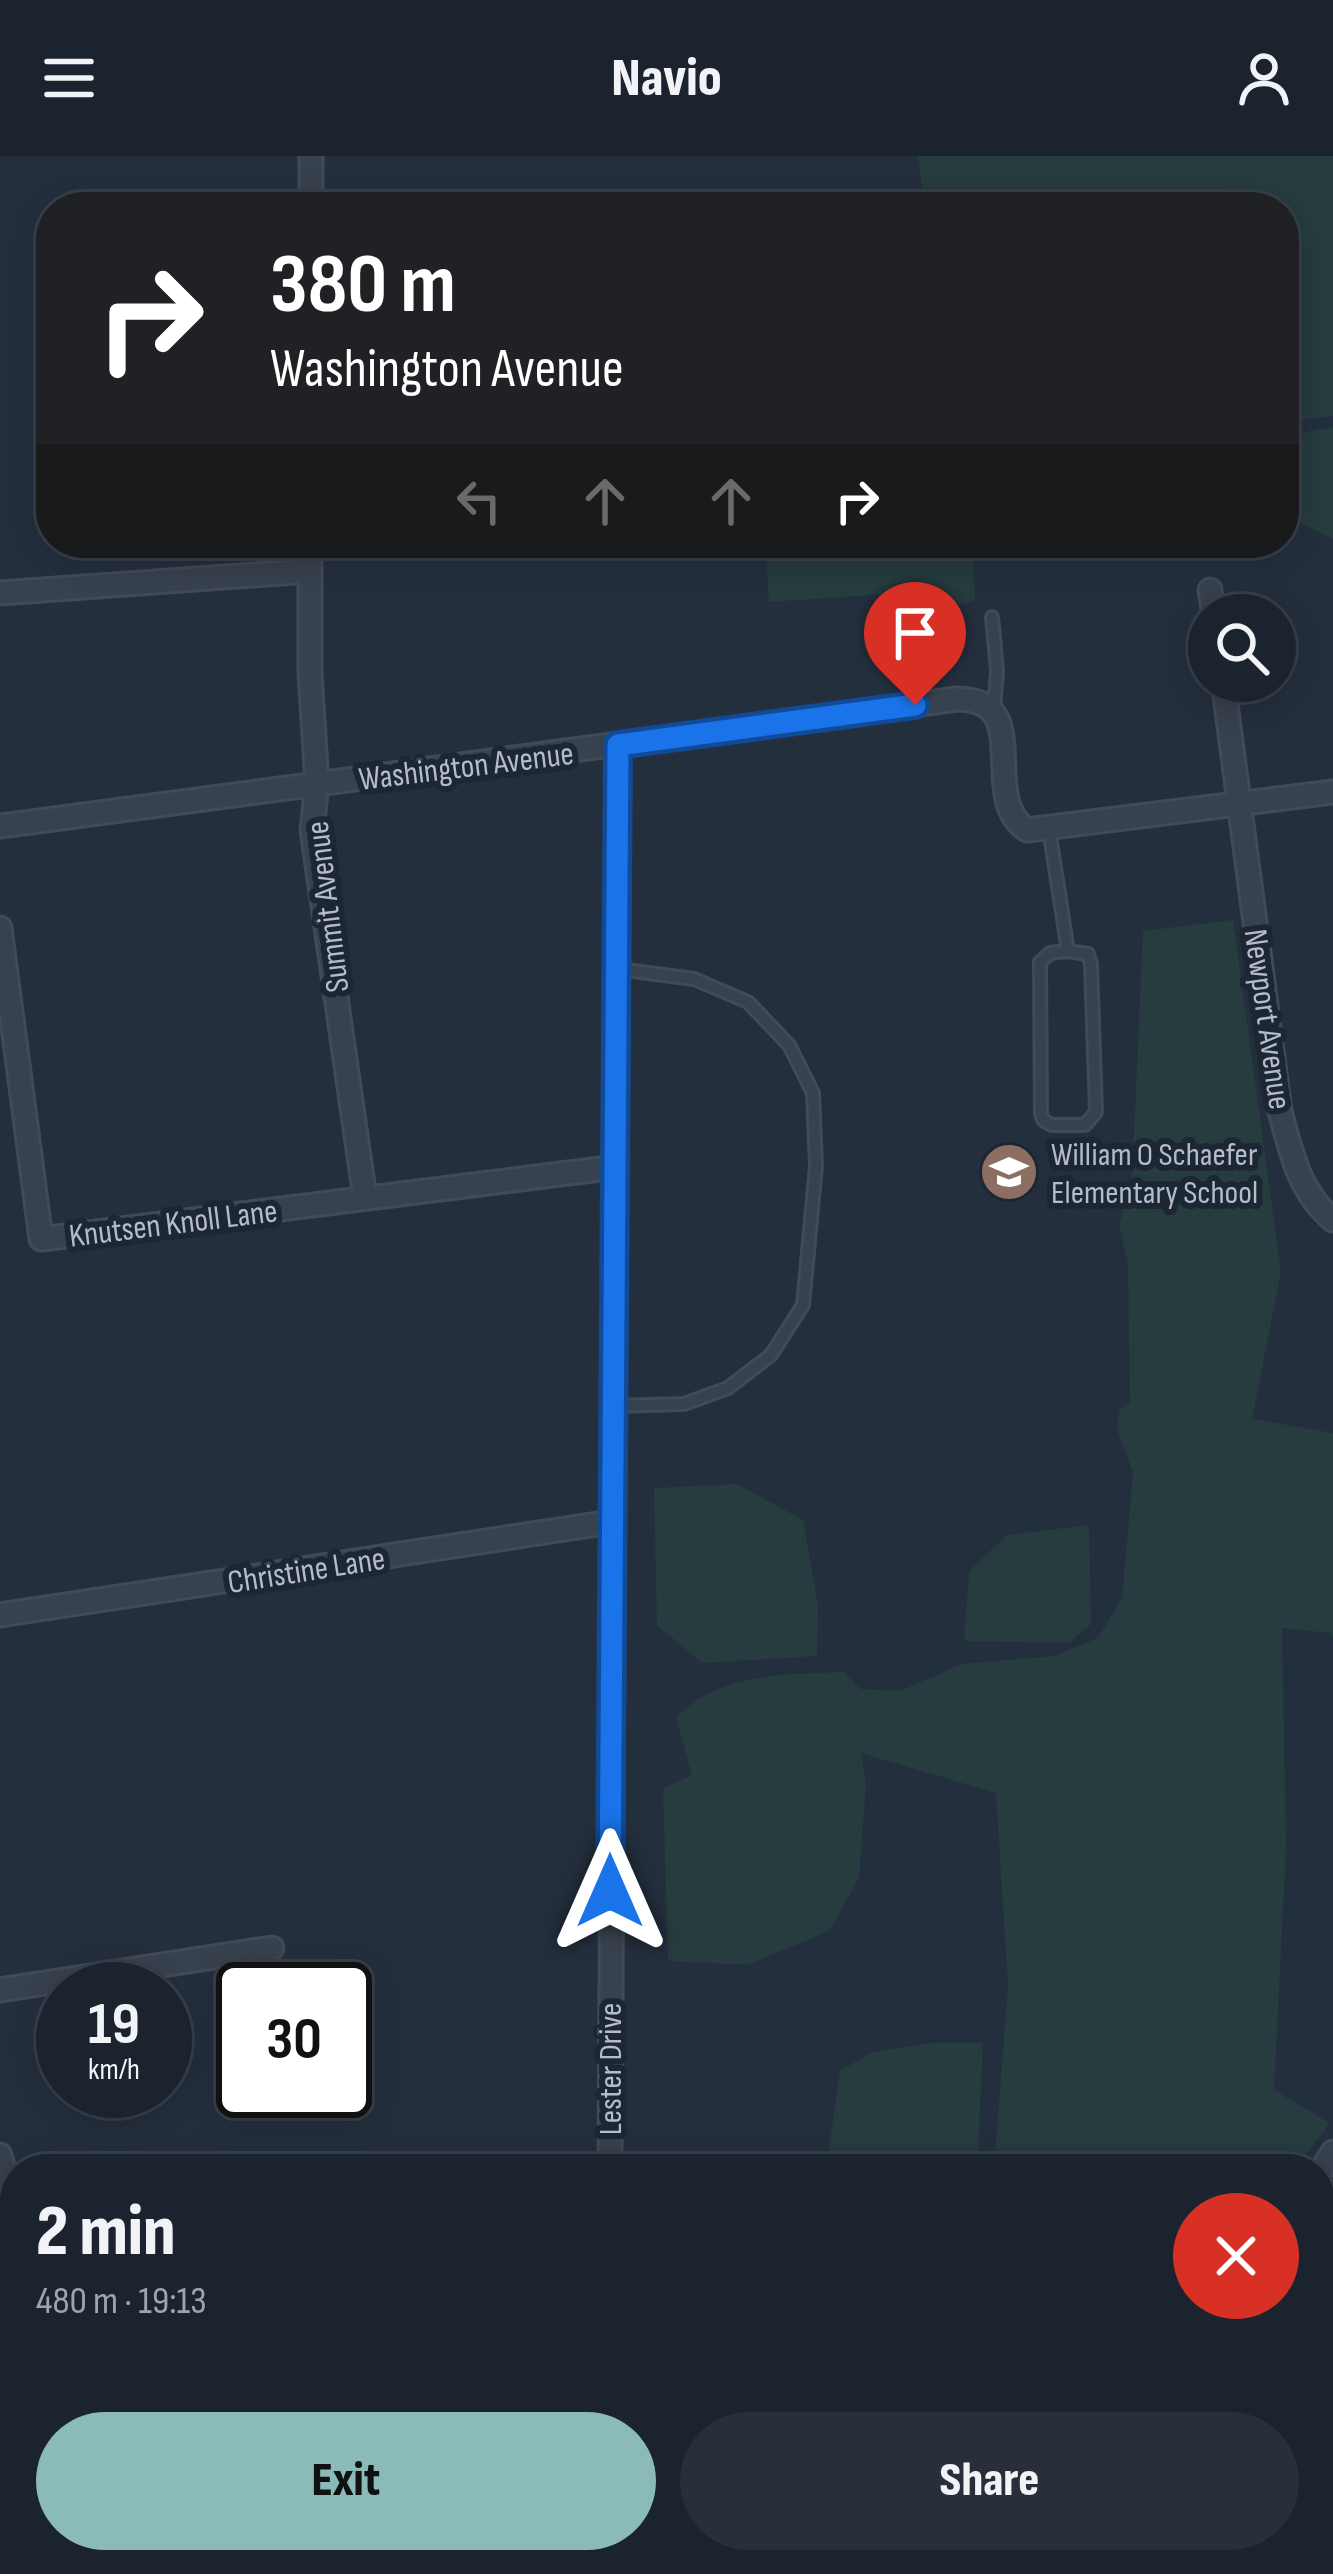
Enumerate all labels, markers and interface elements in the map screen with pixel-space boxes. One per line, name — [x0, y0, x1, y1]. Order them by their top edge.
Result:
icon: menu — [36, 45, 102, 111]
icon: person — [1231, 45, 1297, 111]
text: Navio — [611, 46, 722, 111]
text: 380 m — [270, 235, 456, 336]
icon: right — [72, 240, 228, 396]
text: Washington Avenue — [270, 337, 624, 402]
icon: left — [446, 468, 512, 534]
icon: ahead — [572, 468, 638, 534]
icon: ahead — [698, 468, 764, 534]
icon: right — [824, 468, 890, 534]
pin — [864, 582, 966, 705]
map controls — [1188, 594, 1296, 702]
button: search — [1188, 594, 1296, 702]
icon: arrive — [882, 600, 948, 666]
street label: Washington Avenue — [357, 734, 576, 800]
street label: Summit Avenue — [298, 819, 358, 995]
street label: Newport Avenue — [1235, 927, 1299, 1112]
place label: William O Schaefer Elementary School — [1051, 1135, 1258, 1213]
school or university icon: William O Schaefer Elementary School — [978, 1141, 1040, 1203]
street label: Knutsen Knoll Lane — [67, 1191, 280, 1257]
street label: Christine Lane — [225, 1539, 388, 1603]
position arrow — [547, 1828, 673, 1954]
speed limit sign: 30 — [216, 1962, 372, 2118]
text: 19 — [88, 1989, 140, 2061]
street label: Lester Drive — [591, 2003, 631, 2135]
text: km/h — [88, 2052, 140, 2088]
text: 2 min — [36, 2189, 176, 2276]
button: close — [1173, 2193, 1299, 2319]
text: 480 m · 19:13 — [36, 2278, 207, 2325]
button: Exit — [36, 2412, 656, 2550]
button: Share — [680, 2412, 1299, 2550]

